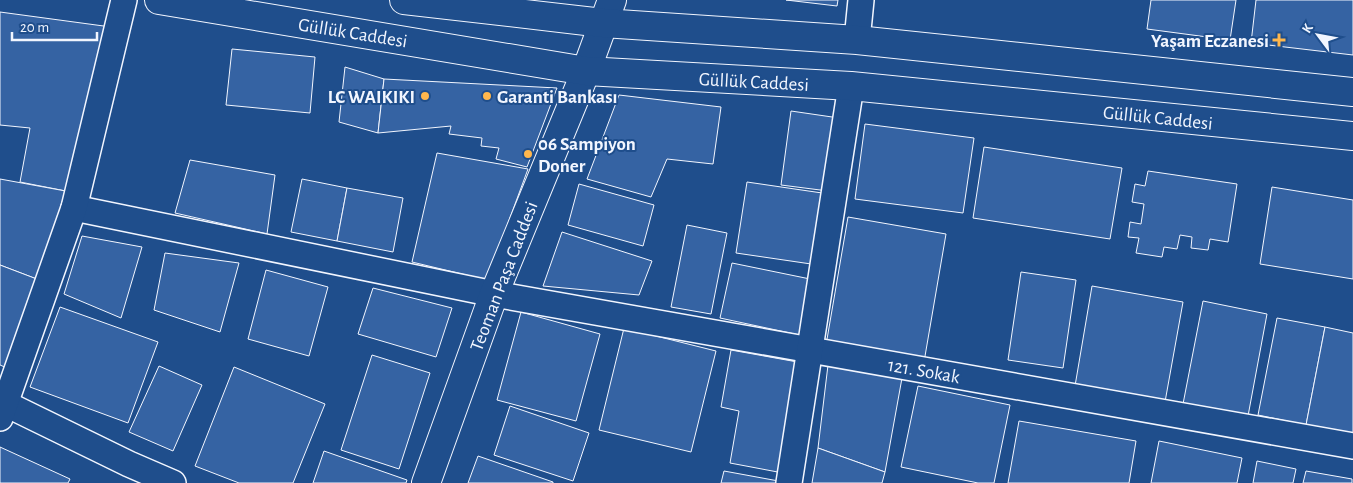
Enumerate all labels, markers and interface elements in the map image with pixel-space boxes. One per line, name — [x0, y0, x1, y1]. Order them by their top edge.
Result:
scale bar — [12, 10, 98, 42]
north arrow — [1293, 10, 1343, 60]
street label: Güllük Caddesi — [297, 15, 409, 51]
text: 20 m — [20, 20, 49, 35]
text: K — [1300, 21, 1316, 36]
place label: Yaşam Eczanesi — [1151, 32, 1269, 51]
marker: Yaşam Eczanesi — [1273, 34, 1285, 46]
street label: Güllük Caddesi — [698, 70, 809, 95]
place label: LC WAIKIKI — [328, 88, 415, 107]
place label: Garanti Bankası — [497, 88, 618, 107]
marker: LC WAIKIKI — [419, 90, 431, 102]
marker: Garanti Bankası — [481, 90, 493, 102]
street label: Güllük Caddesi — [1102, 103, 1214, 134]
place label: 06 Sampiyon Doner — [538, 135, 636, 176]
marker: 06 Sampiyon Doner — [522, 148, 534, 160]
street label: Teoman Paşa Caddesi — [467, 199, 542, 354]
street label: 121. Sokak — [886, 356, 962, 387]

